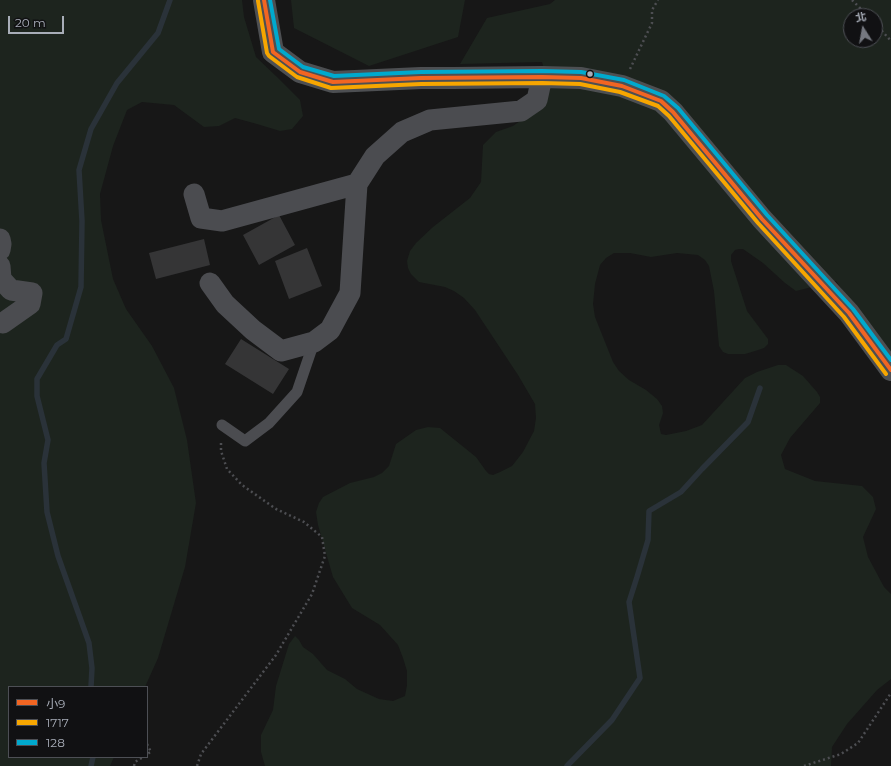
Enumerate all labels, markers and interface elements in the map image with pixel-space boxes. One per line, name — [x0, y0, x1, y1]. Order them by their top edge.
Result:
scale bar — [10, 8, 66, 34]
north arrow — [843, 8, 883, 48]
text: 北 — [854, 9, 868, 25]
text: 20 m — [15, 15, 46, 30]
unlabelled marker — [585, 69, 595, 79]
legend — [8, 686, 148, 758]
text: 小9 — [46, 696, 65, 711]
text: 1717 — [46, 715, 69, 730]
text: 128 — [46, 735, 65, 750]

